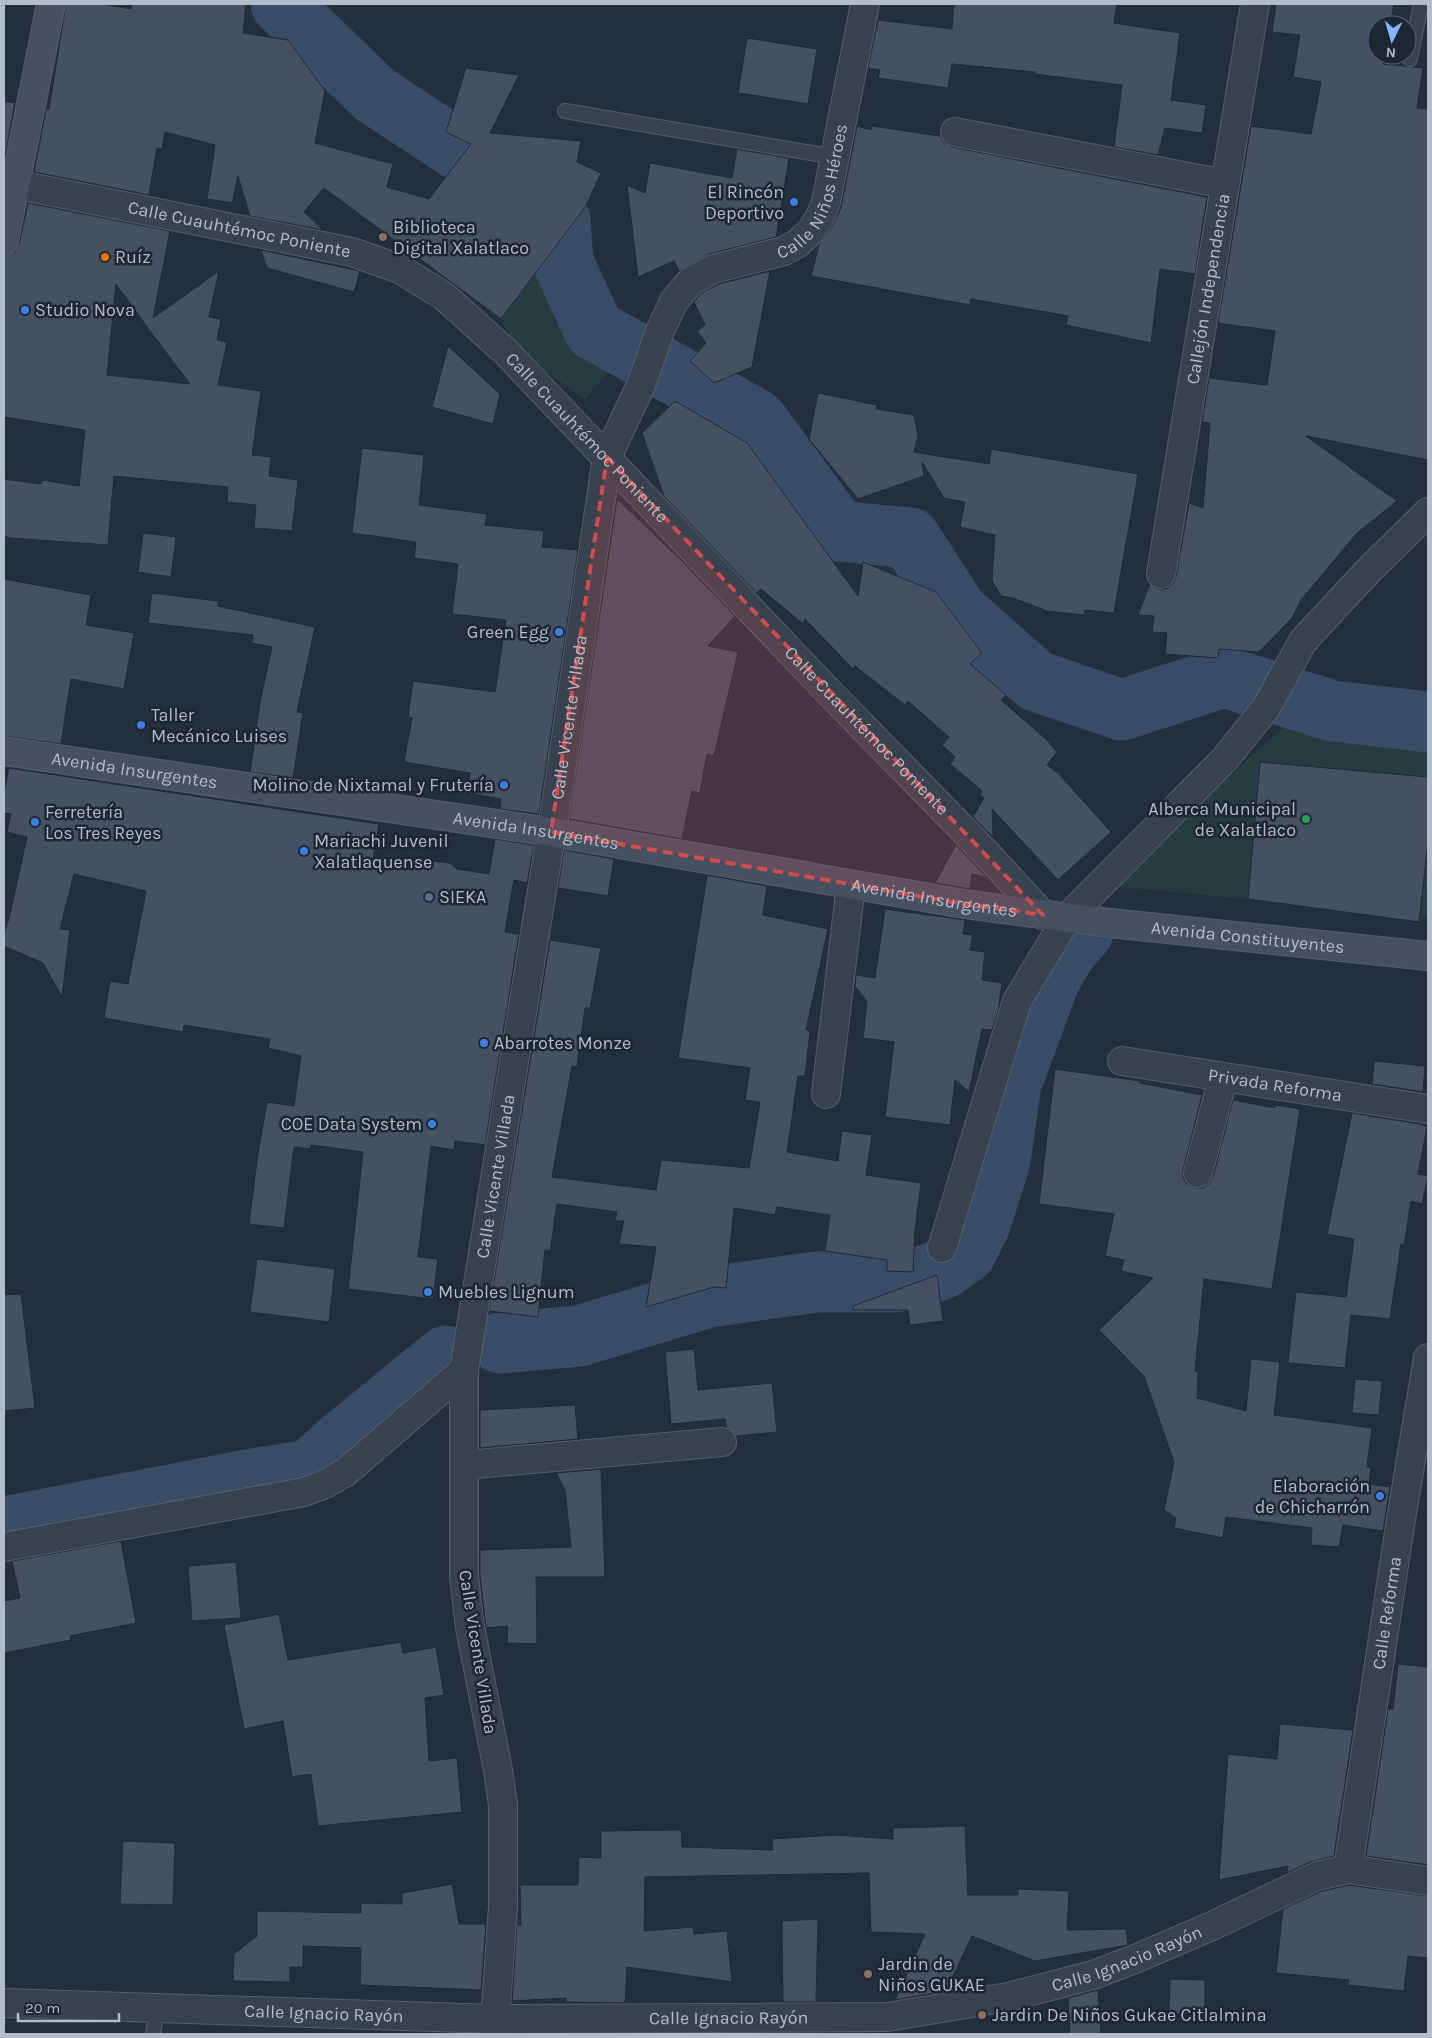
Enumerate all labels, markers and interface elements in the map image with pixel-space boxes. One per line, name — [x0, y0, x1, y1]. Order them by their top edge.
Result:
north arrow — [1367, 15, 1417, 65]
text: N — [1385, 44, 1397, 61]
street label: Calle Niños Héroes — [775, 122, 852, 263]
place label: El Rincón Deportivo — [705, 181, 784, 224]
street label: Callejón Independencia — [1181, 192, 1235, 386]
street label: Calle Cuauhtémoc Poniente — [126, 196, 353, 262]
marker: El Rincón Deportivo — [788, 196, 800, 208]
place label: Biblioteca Digital Xalatlaco — [393, 216, 529, 259]
marker: Biblioteca Digital Xalatlaco — [377, 231, 389, 243]
place label: Ruíz — [115, 246, 151, 268]
marker: Ruíz — [99, 251, 111, 263]
place label: Studio Nova — [35, 299, 135, 321]
marker: Studio Nova — [19, 304, 31, 316]
street label: Calle Cuauhtémoc Poniente — [501, 348, 673, 527]
place label: Green Egg — [467, 621, 549, 643]
marker: Green Egg — [553, 626, 565, 638]
street label: Calle Vicente Villada — [546, 633, 592, 801]
street label: Calle Cuauhtémoc Poniente — [780, 642, 954, 820]
place label: Taller Mecánico Luises — [151, 704, 287, 747]
marker: Taller Mecánico Luises — [135, 719, 147, 731]
street label: Avenida Insurgentes — [50, 747, 219, 793]
place label: Molino de Nixtamal y Frutería — [252, 774, 494, 796]
marker: Molino de Nixtamal y Frutería — [498, 779, 510, 791]
place label: Alberca Municipal de Xalatlaco — [1148, 798, 1296, 841]
place label: Ferretería Los Tres Reyes — [45, 801, 162, 844]
street label: Avenida Insurgentes — [452, 807, 621, 855]
marker: Alberca Municipal de Xalatlaco — [1300, 813, 1312, 825]
marker: Ferretería Los Tres Reyes — [29, 816, 41, 828]
place label: Mariachi Juvenil Xalatlaquense — [314, 830, 448, 873]
marker: Mariachi Juvenil Xalatlaquense — [298, 845, 310, 857]
street label: Avenida Insurgentes — [850, 874, 1019, 922]
place label: SIEKA — [439, 886, 486, 908]
marker: SIEKA — [423, 891, 435, 903]
street label: Avenida Constituyentes — [1150, 916, 1346, 958]
place label: Abarrotes Monze — [494, 1032, 631, 1054]
marker: Abarrotes Monze — [478, 1037, 490, 1049]
street label: Privada Reforma — [1207, 1064, 1344, 1106]
street label: Calle Vicente Villada — [471, 1093, 520, 1260]
place label: COE Data System — [281, 1113, 422, 1135]
marker: COE Data System — [426, 1118, 438, 1130]
place label: Muebles Lignum — [438, 1281, 575, 1303]
marker: Muebles Lignum — [422, 1286, 434, 1298]
place label: Elaboración de Chicharrón — [1255, 1475, 1370, 1518]
marker: Elaboración de Chicharrón — [1374, 1490, 1386, 1502]
street label: Calle Reforma — [1367, 1555, 1406, 1671]
street label: Calle Vicente Villada — [454, 1568, 502, 1736]
street label: Calle Ignacio Rayón — [1049, 1920, 1206, 1996]
place label: Jardin de Niños GUKAE — [878, 1953, 985, 1996]
marker: Jardin de Niños GUKAE — [862, 1968, 874, 1980]
scale bar — [18, 1990, 119, 2022]
text: 20 m — [25, 1999, 60, 2017]
street label: Calle Ignacio Rayón — [244, 2000, 404, 2027]
place label: Jardin De Niños Gukae Citlalmina — [992, 2004, 1267, 2026]
street label: Calle Ignacio Rayón — [649, 2006, 809, 2029]
marker: Jardin De Niños Gukae Citlalmina — [976, 2009, 988, 2021]

